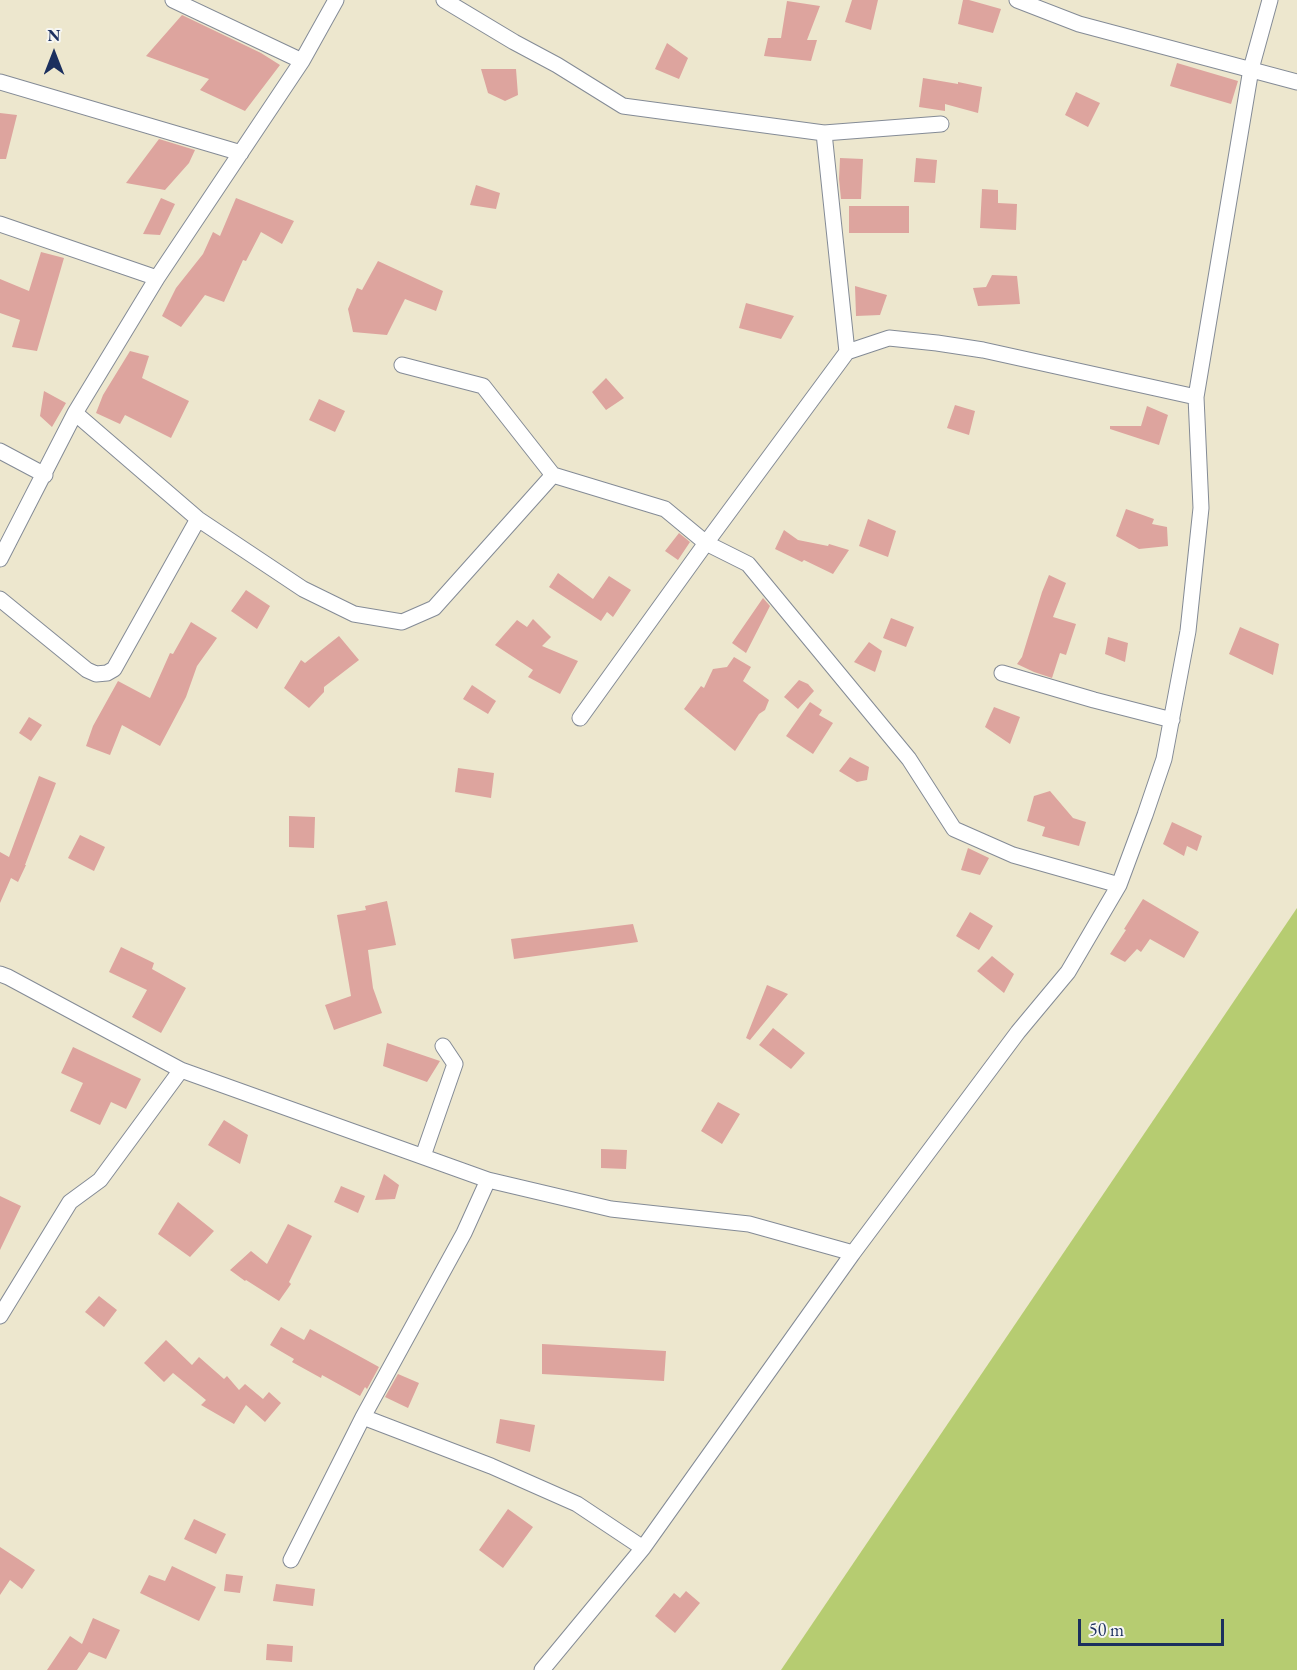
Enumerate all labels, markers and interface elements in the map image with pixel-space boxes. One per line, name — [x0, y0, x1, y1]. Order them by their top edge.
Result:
north arrow — [24, 24, 84, 84]
text: N — [48, 25, 60, 46]
scale bar — [1081, 1607, 1226, 1645]
text: 50 m — [1089, 1618, 1124, 1641]

